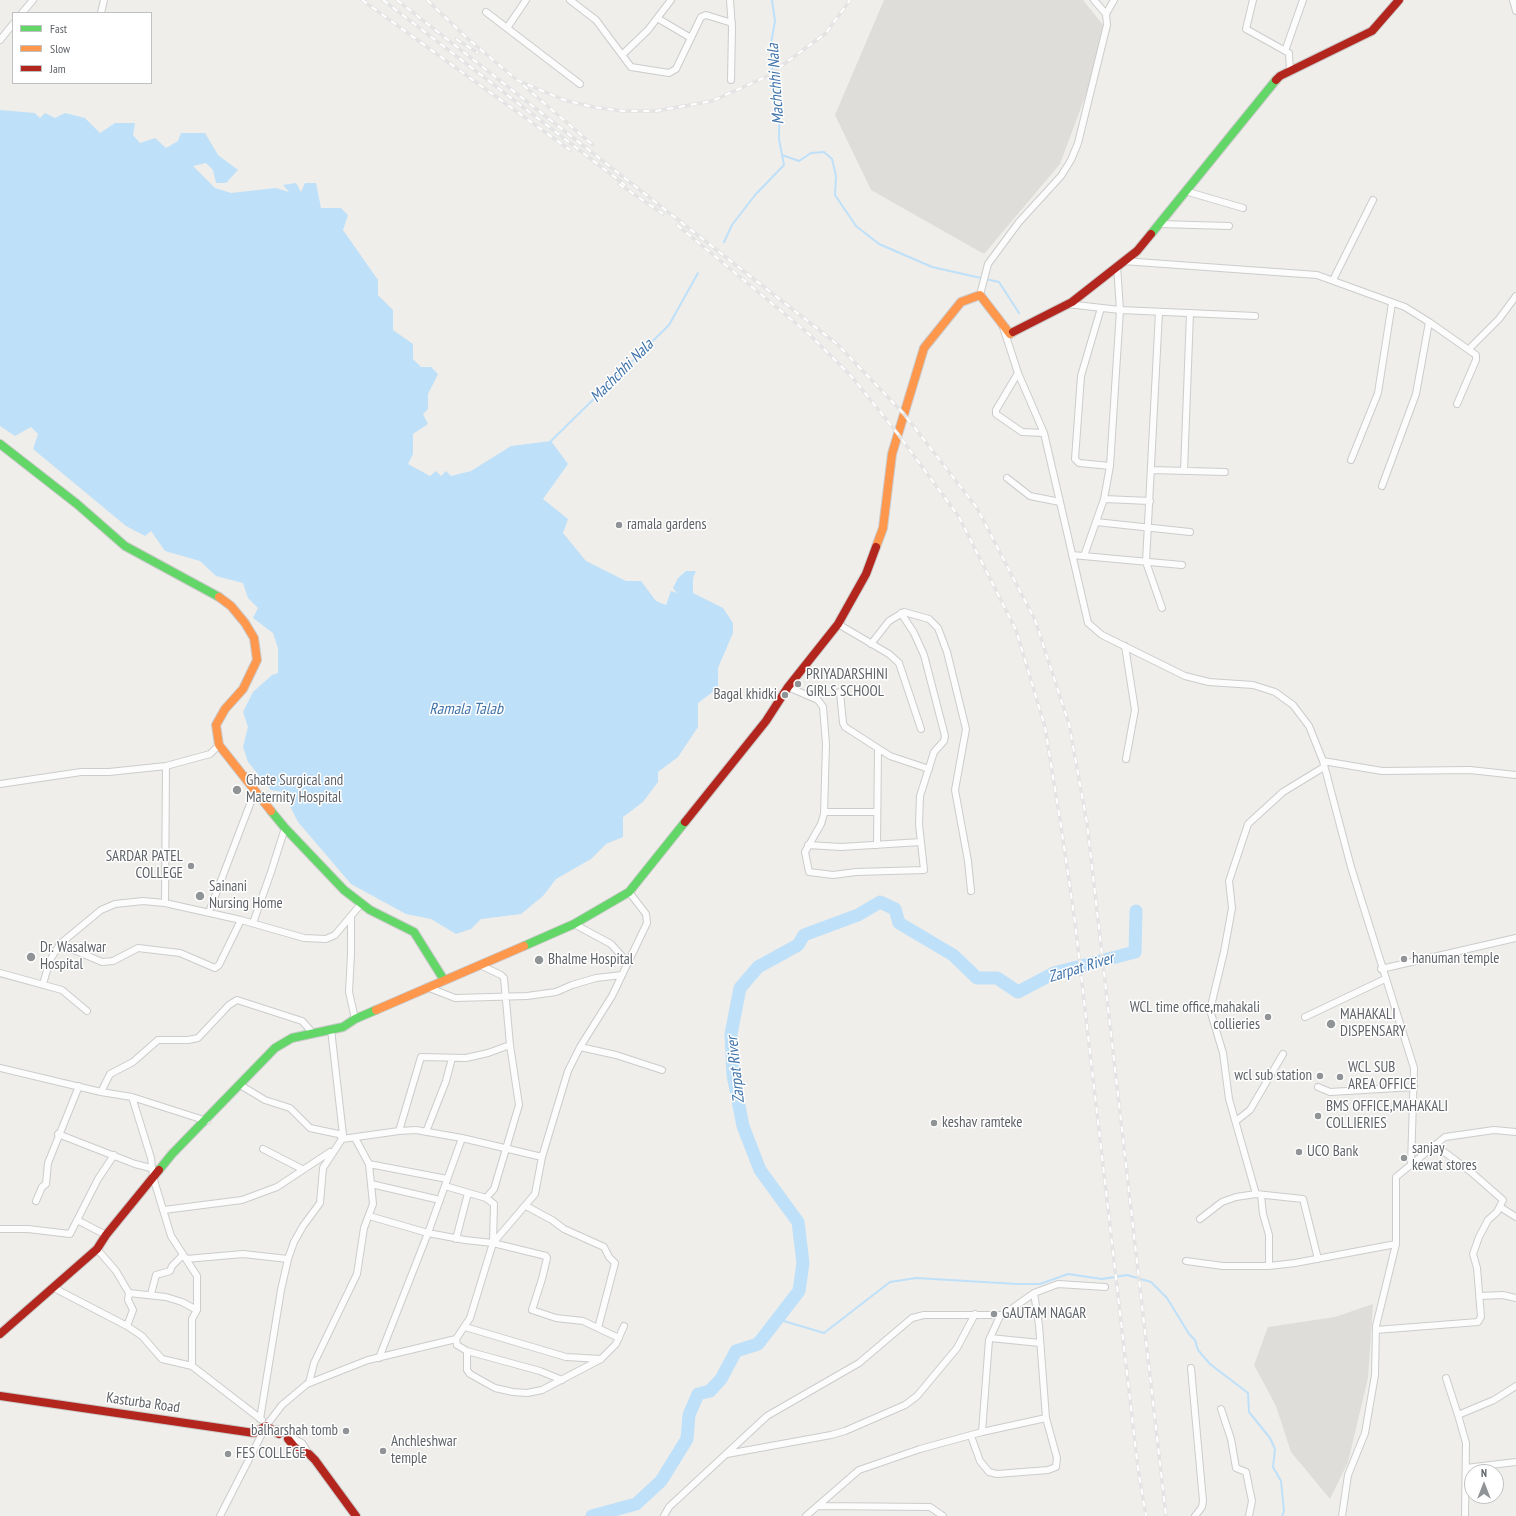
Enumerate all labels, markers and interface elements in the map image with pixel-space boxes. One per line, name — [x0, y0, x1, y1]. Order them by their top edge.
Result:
legend — [12, 12, 152, 84]
text: Fast — [50, 21, 67, 36]
text: Slow — [50, 41, 70, 56]
water label: Machchhi Nala — [764, 43, 788, 125]
text: Jam — [50, 61, 66, 76]
water label: Machchhi Nala — [587, 336, 657, 406]
place label: ramala gardens — [627, 516, 706, 534]
marker: ramala gardens — [614, 520, 624, 530]
place label: PRIYADARSHINI GIRLS SCHOOL — [806, 666, 888, 701]
marker: PRIYADARSHINI GIRLS SCHOOL — [793, 679, 803, 689]
place label: Bagal khidki — [714, 686, 777, 704]
marker: Bagal khidki — [780, 690, 790, 700]
water label: Ramala Talab — [429, 699, 503, 719]
place label: Ghate Surgical and Maternity Hospital — [246, 772, 343, 807]
marker: Ghate Surgical and Maternity Hospital — [231, 784, 243, 796]
place label: SARDAR PATEL COLLEGE — [106, 848, 183, 883]
marker: SARDAR PATEL COLLEGE — [186, 861, 196, 871]
place label: Sainani Nursing Home — [209, 878, 283, 913]
marker: Sainani Nursing Home — [194, 890, 206, 902]
place label: Dr. Wasalwar Hospital — [40, 939, 106, 974]
water label: Zarpat River — [1046, 949, 1116, 987]
place label: hanuman temple — [1412, 950, 1499, 968]
marker: Dr. Wasalwar Hospital — [25, 951, 37, 963]
place label: Bhalme Hospital — [548, 951, 633, 969]
marker: Bhalme Hospital — [533, 954, 545, 966]
marker: hanuman temple — [1399, 954, 1409, 964]
place label: WCL time office,mahakali collieries — [1130, 999, 1260, 1034]
place label: MAHAKALI DISPENSARY — [1340, 1006, 1406, 1041]
marker: WCL time office,mahakali collieries — [1263, 1012, 1273, 1022]
marker: MAHAKALI DISPENSARY — [1325, 1018, 1337, 1030]
water label: Zarpat River — [723, 1036, 749, 1104]
place label: WCL SUB AREA OFFICE — [1348, 1059, 1416, 1094]
place label: wcl sub station — [1234, 1067, 1312, 1085]
marker: wcl sub station — [1315, 1071, 1325, 1081]
marker: WCL SUB AREA OFFICE — [1335, 1072, 1345, 1082]
place label: BMS OFFICE,MAHAKALI COLLIERIES — [1326, 1098, 1448, 1133]
marker: BMS OFFICE,MAHAKALI COLLIERIES — [1313, 1111, 1323, 1121]
place label: keshav ramteke — [942, 1114, 1022, 1132]
marker: keshav ramteke — [929, 1118, 939, 1128]
place label: sanjay kewat stores — [1412, 1140, 1477, 1175]
place label: UCO Bank — [1307, 1143, 1358, 1161]
marker: UCO Bank — [1294, 1147, 1304, 1157]
marker: sanjay kewat stores — [1399, 1153, 1409, 1163]
place label: GAUTAM NAGAR — [1002, 1305, 1087, 1323]
marker: GAUTAM NAGAR — [989, 1309, 999, 1319]
street label: Kasturba Road — [105, 1389, 181, 1417]
place label: balharshah tomb — [251, 1422, 338, 1440]
marker: balharshah tomb — [341, 1426, 351, 1436]
place label: Anchleshwar temple — [391, 1433, 457, 1468]
place label: FES COLLEGE — [236, 1445, 306, 1463]
marker: Anchleshwar temple — [378, 1446, 388, 1456]
marker: FES COLLEGE — [223, 1449, 233, 1459]
north arrow — [1464, 1464, 1504, 1504]
text: N — [1481, 1466, 1487, 1480]

